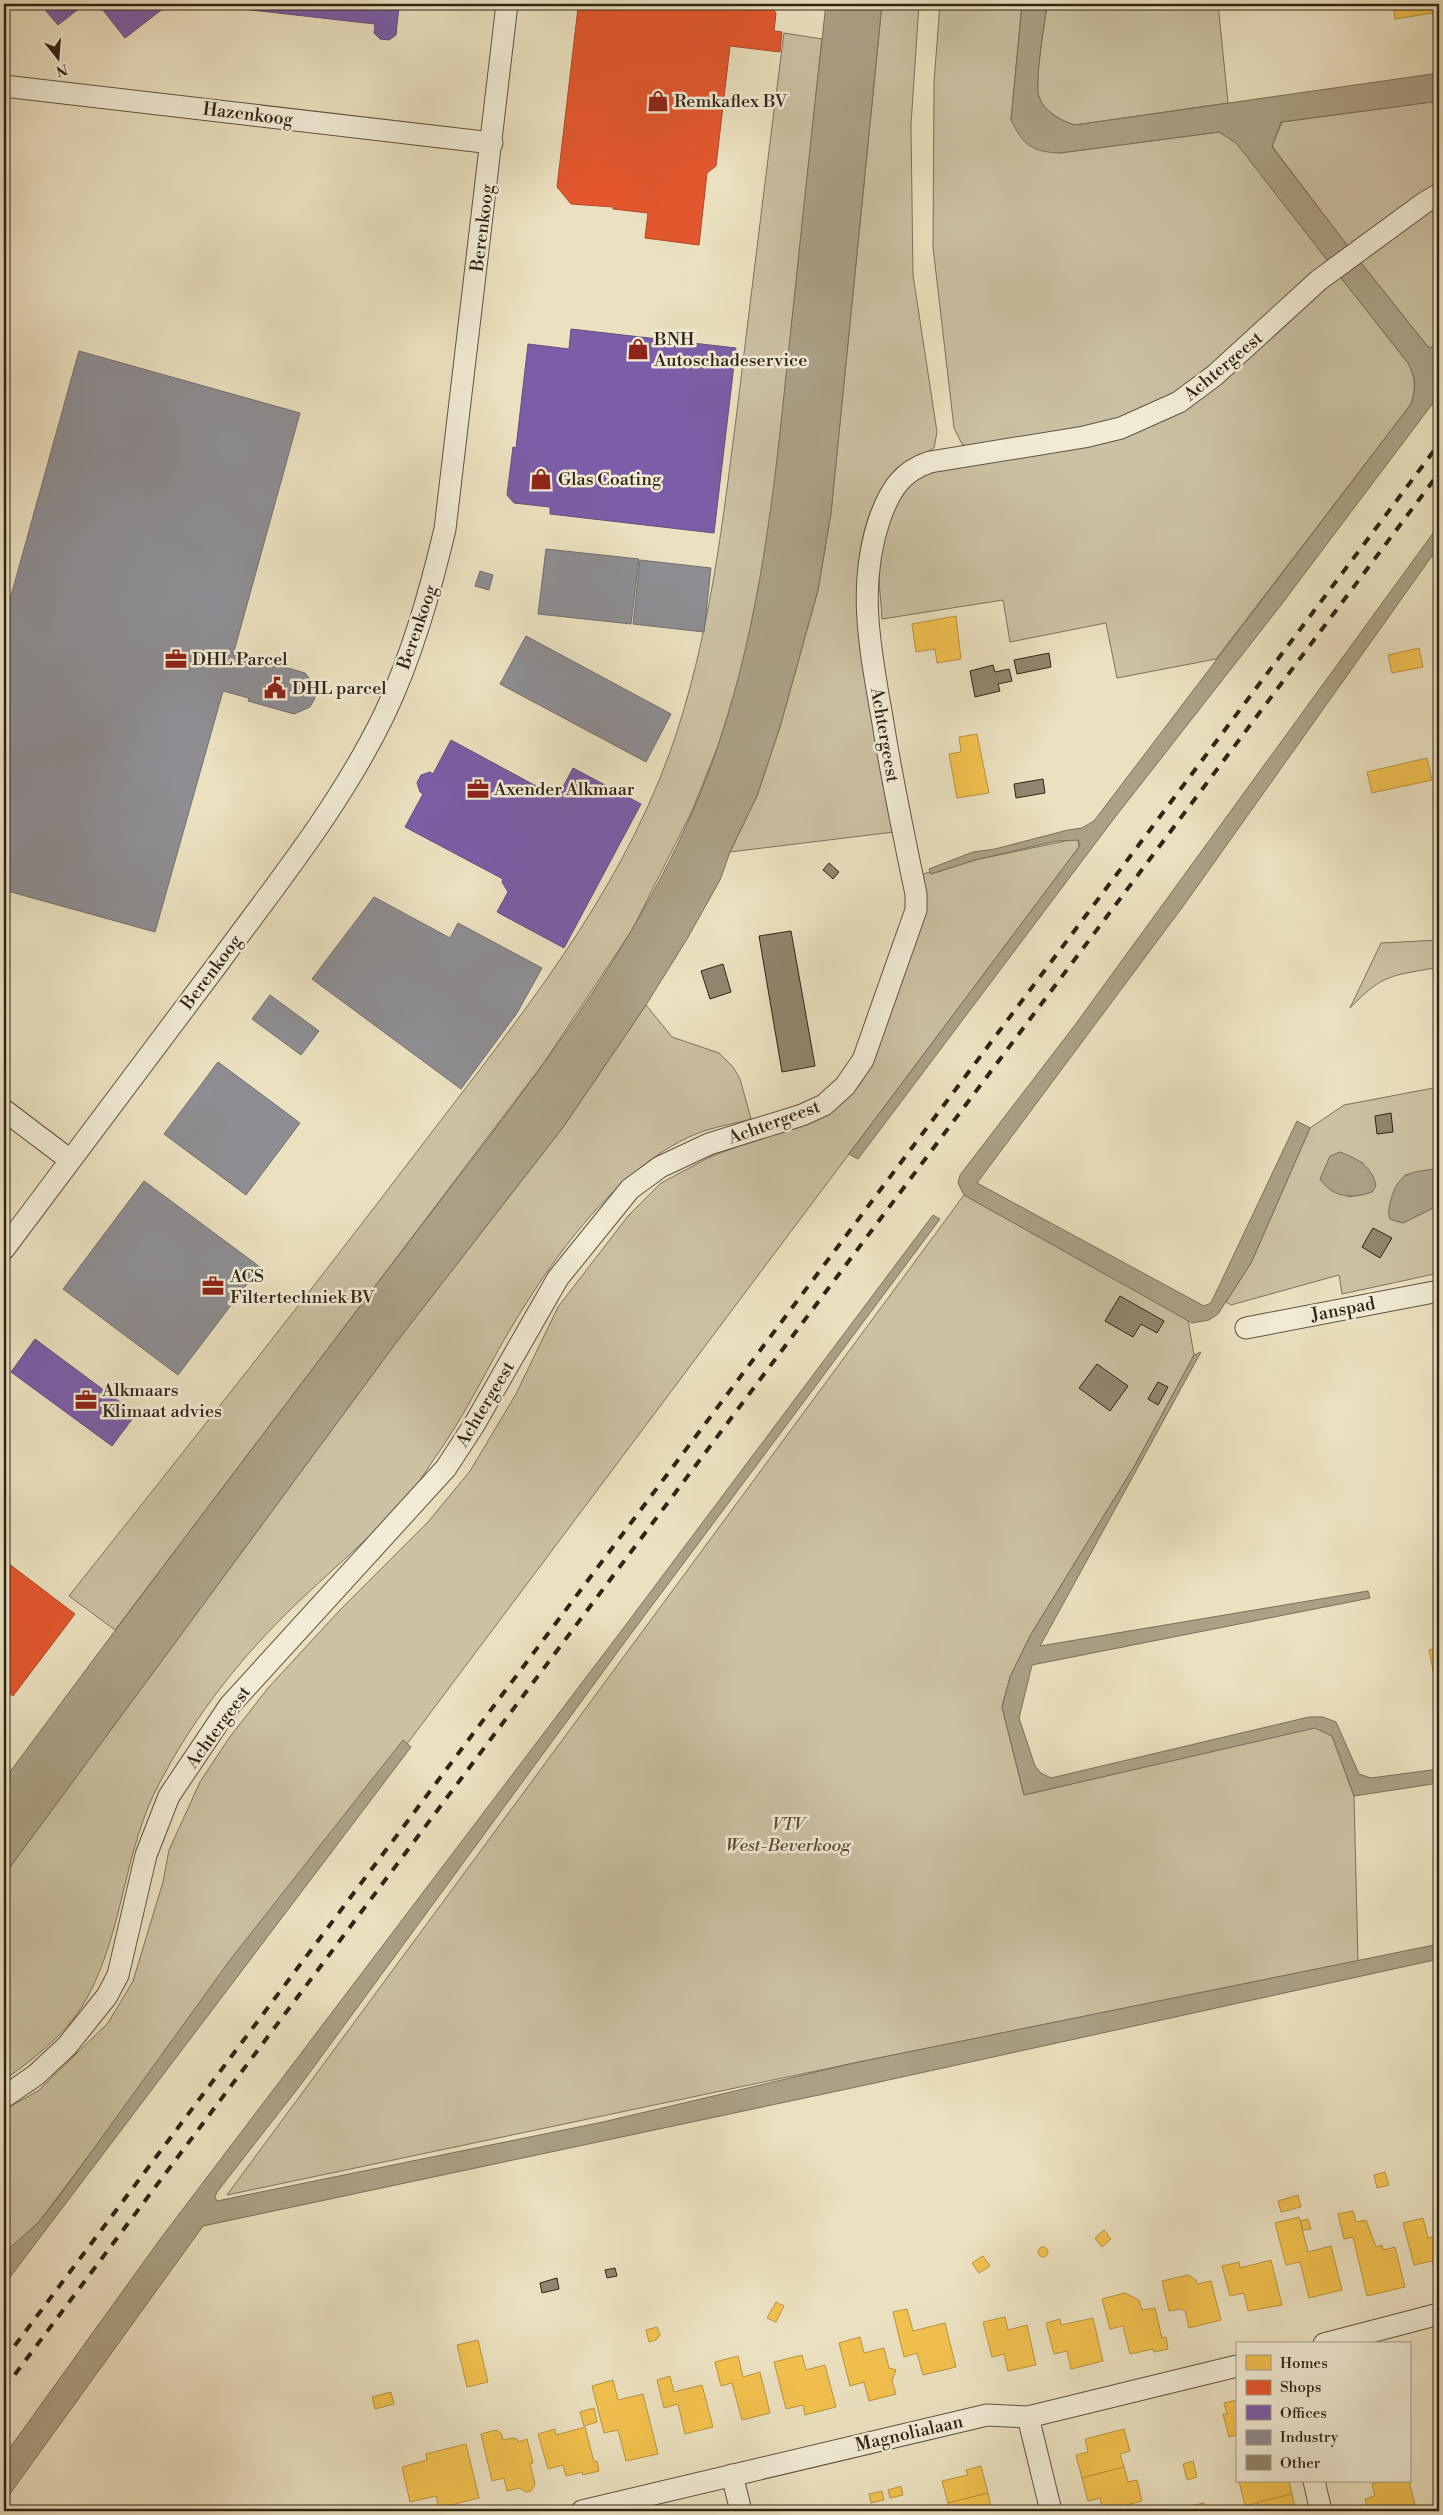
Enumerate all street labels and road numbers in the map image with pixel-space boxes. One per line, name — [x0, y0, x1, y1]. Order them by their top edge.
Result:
street label: Hazenkoog — [202, 98, 295, 132]
street label: Berenkoog — [466, 182, 499, 274]
street label: Achtergeest — [1178, 326, 1268, 407]
street label: Berenkoog — [392, 581, 443, 673]
street label: Achtergeest — [865, 685, 904, 785]
street label: Berenkoog — [175, 930, 247, 1015]
street label: Achtergeest — [724, 1095, 824, 1150]
street label: Janspad — [1308, 1292, 1378, 1327]
street label: Achtergeest — [450, 1357, 520, 1452]
street label: Achtergeest — [180, 1681, 256, 1774]
street label: Magnolialaan — [853, 2410, 965, 2457]

